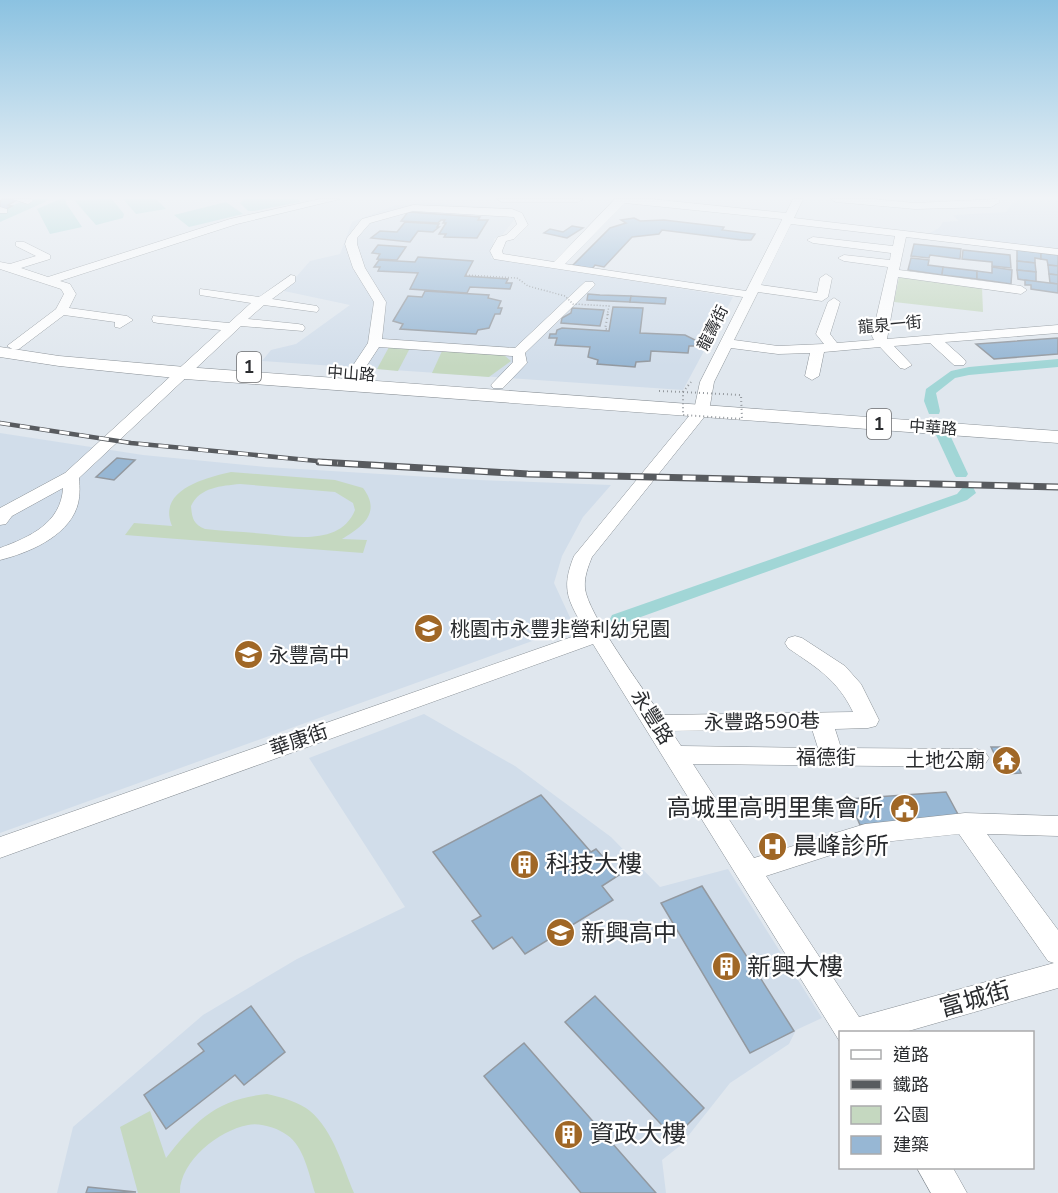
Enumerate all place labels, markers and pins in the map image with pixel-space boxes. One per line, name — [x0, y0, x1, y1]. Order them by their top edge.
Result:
school or university icon: 桃園市永豐非營利幼兒園 — [413, 613, 445, 645]
place label: 桃園市永豐非營利幼兒園 — [450, 616, 670, 643]
school or university icon: 永豐高中 — [232, 639, 264, 671]
place label: 永豐高中 — [269, 642, 349, 669]
temple icon: 土地公廟 — [990, 744, 1022, 776]
place label: 土地公廟 — [905, 747, 985, 774]
place label: 高城里高明里集會所 — [667, 792, 883, 824]
public building icon: 高城里高明里集會所 — [888, 792, 920, 824]
hospital icon: 晨峰診所 — [756, 830, 788, 862]
place label: 晨峰診所 — [793, 830, 889, 862]
building icon: 科技大樓 — [509, 848, 541, 880]
place label: 科技大樓 — [546, 848, 642, 880]
school or university icon: 新興高中 — [544, 917, 576, 949]
place label: 新興高中 — [581, 917, 677, 949]
building icon: 新興大樓 — [710, 951, 742, 983]
place label: 新興大樓 — [747, 951, 843, 983]
building icon: 資政大樓 — [553, 1118, 585, 1150]
place label: 資政大樓 — [590, 1118, 686, 1150]

